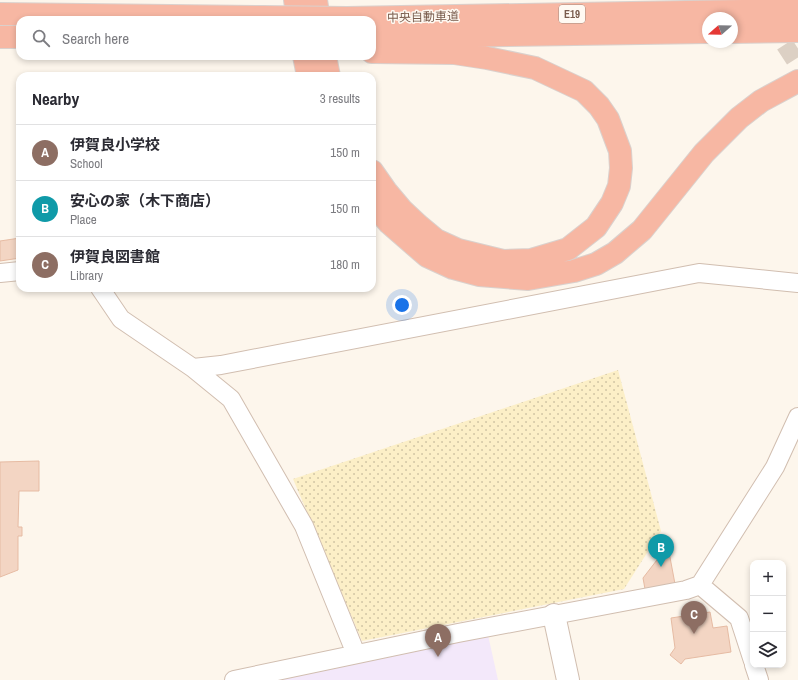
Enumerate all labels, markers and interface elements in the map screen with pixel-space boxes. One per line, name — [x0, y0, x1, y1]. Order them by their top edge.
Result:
road number: E19 — [559, 5, 585, 23]
street label: 中央自動車道 — [387, 8, 459, 26]
north arrow — [702, 12, 738, 48]
search box — [16, 16, 376, 60]
icon: search — [30, 27, 52, 49]
text: Search here — [62, 28, 129, 49]
text: Nearby — [32, 87, 79, 110]
text: 3 results — [320, 90, 360, 107]
text: 伊賀良小学校 — [70, 134, 160, 155]
text: A — [41, 144, 49, 161]
text: 150 m — [330, 144, 360, 161]
text: School — [70, 155, 103, 172]
text: 安心の家（木下商店） — [70, 190, 220, 211]
text: B — [41, 200, 49, 217]
text: 150 m — [330, 200, 360, 217]
text: Place — [70, 211, 97, 228]
text: 伊賀良図書館 — [70, 246, 160, 267]
text: C — [41, 256, 49, 273]
text: 180 m — [330, 256, 360, 273]
text: Library — [70, 267, 103, 284]
your location — [392, 295, 412, 315]
pin: B — [648, 534, 674, 567]
map controls — [750, 560, 786, 668]
button: + — [750, 560, 786, 596]
button: − — [750, 596, 786, 632]
pin: C — [681, 601, 707, 634]
pin: A — [425, 624, 451, 657]
button: layers — [750, 632, 786, 668]

